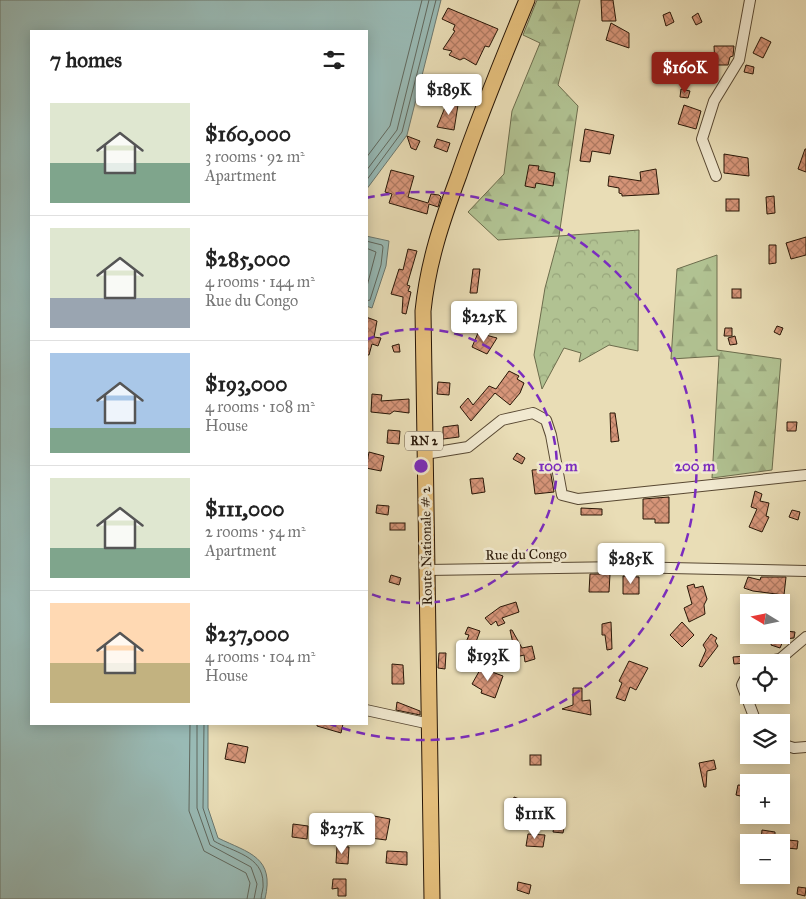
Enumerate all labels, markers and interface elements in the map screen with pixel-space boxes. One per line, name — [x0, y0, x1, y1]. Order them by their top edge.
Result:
icon: filters — [320, 46, 348, 74]
text: 7 homes — [50, 47, 122, 73]
pin: $160K — [650, 52, 720, 94]
text: $160K — [663, 58, 707, 77]
pin: $189K — [414, 74, 484, 116]
text: $189K — [427, 80, 471, 99]
text: $160,000 — [205, 121, 291, 147]
icon: home — [90, 123, 150, 183]
text: 3 rooms · 92 m² — [205, 147, 305, 166]
text: Apartment — [205, 166, 277, 185]
text: $285,000 — [205, 246, 290, 272]
icon: home — [90, 248, 150, 308]
text: 4 rooms · 144 m² — [205, 272, 315, 291]
text: Rue du Congo — [205, 291, 298, 310]
pin: $225K — [449, 300, 519, 343]
text: $225K — [462, 307, 506, 326]
text: $193,000 — [205, 371, 288, 397]
icon: home — [90, 373, 150, 433]
text: 4 rooms · 108 m² — [205, 397, 315, 416]
text: House — [205, 416, 248, 435]
road number: RN 2 — [405, 432, 443, 451]
centre of rings — [412, 457, 430, 475]
text: 100 m — [538, 457, 578, 475]
text: 200 m — [675, 457, 716, 475]
street label: Route Nationale # 2 — [417, 486, 436, 606]
text: $111,000 — [205, 496, 285, 522]
icon: home — [90, 498, 150, 558]
text: 2 rooms · 54 m² — [205, 522, 306, 541]
text: Apartment — [205, 541, 277, 560]
pin: $285K — [596, 542, 666, 585]
street label: Rue du Congo — [485, 545, 567, 564]
text: $285K — [609, 549, 653, 568]
north arrow — [740, 594, 790, 644]
map controls — [740, 594, 790, 884]
text: $237,000 — [205, 621, 289, 647]
icon: home — [90, 623, 150, 683]
pin: $193K — [453, 640, 523, 682]
text: $193K — [467, 646, 509, 665]
text: 4 rooms · 104 m² — [205, 647, 315, 666]
button: locate — [740, 654, 790, 704]
text: House — [205, 666, 248, 685]
button: layers — [740, 714, 790, 764]
button: + — [740, 774, 790, 824]
pin: $111K — [500, 798, 570, 840]
text: $111K — [515, 804, 555, 823]
pin: $237K — [307, 812, 377, 855]
text: $237K — [320, 819, 364, 838]
button: − — [740, 834, 790, 884]

